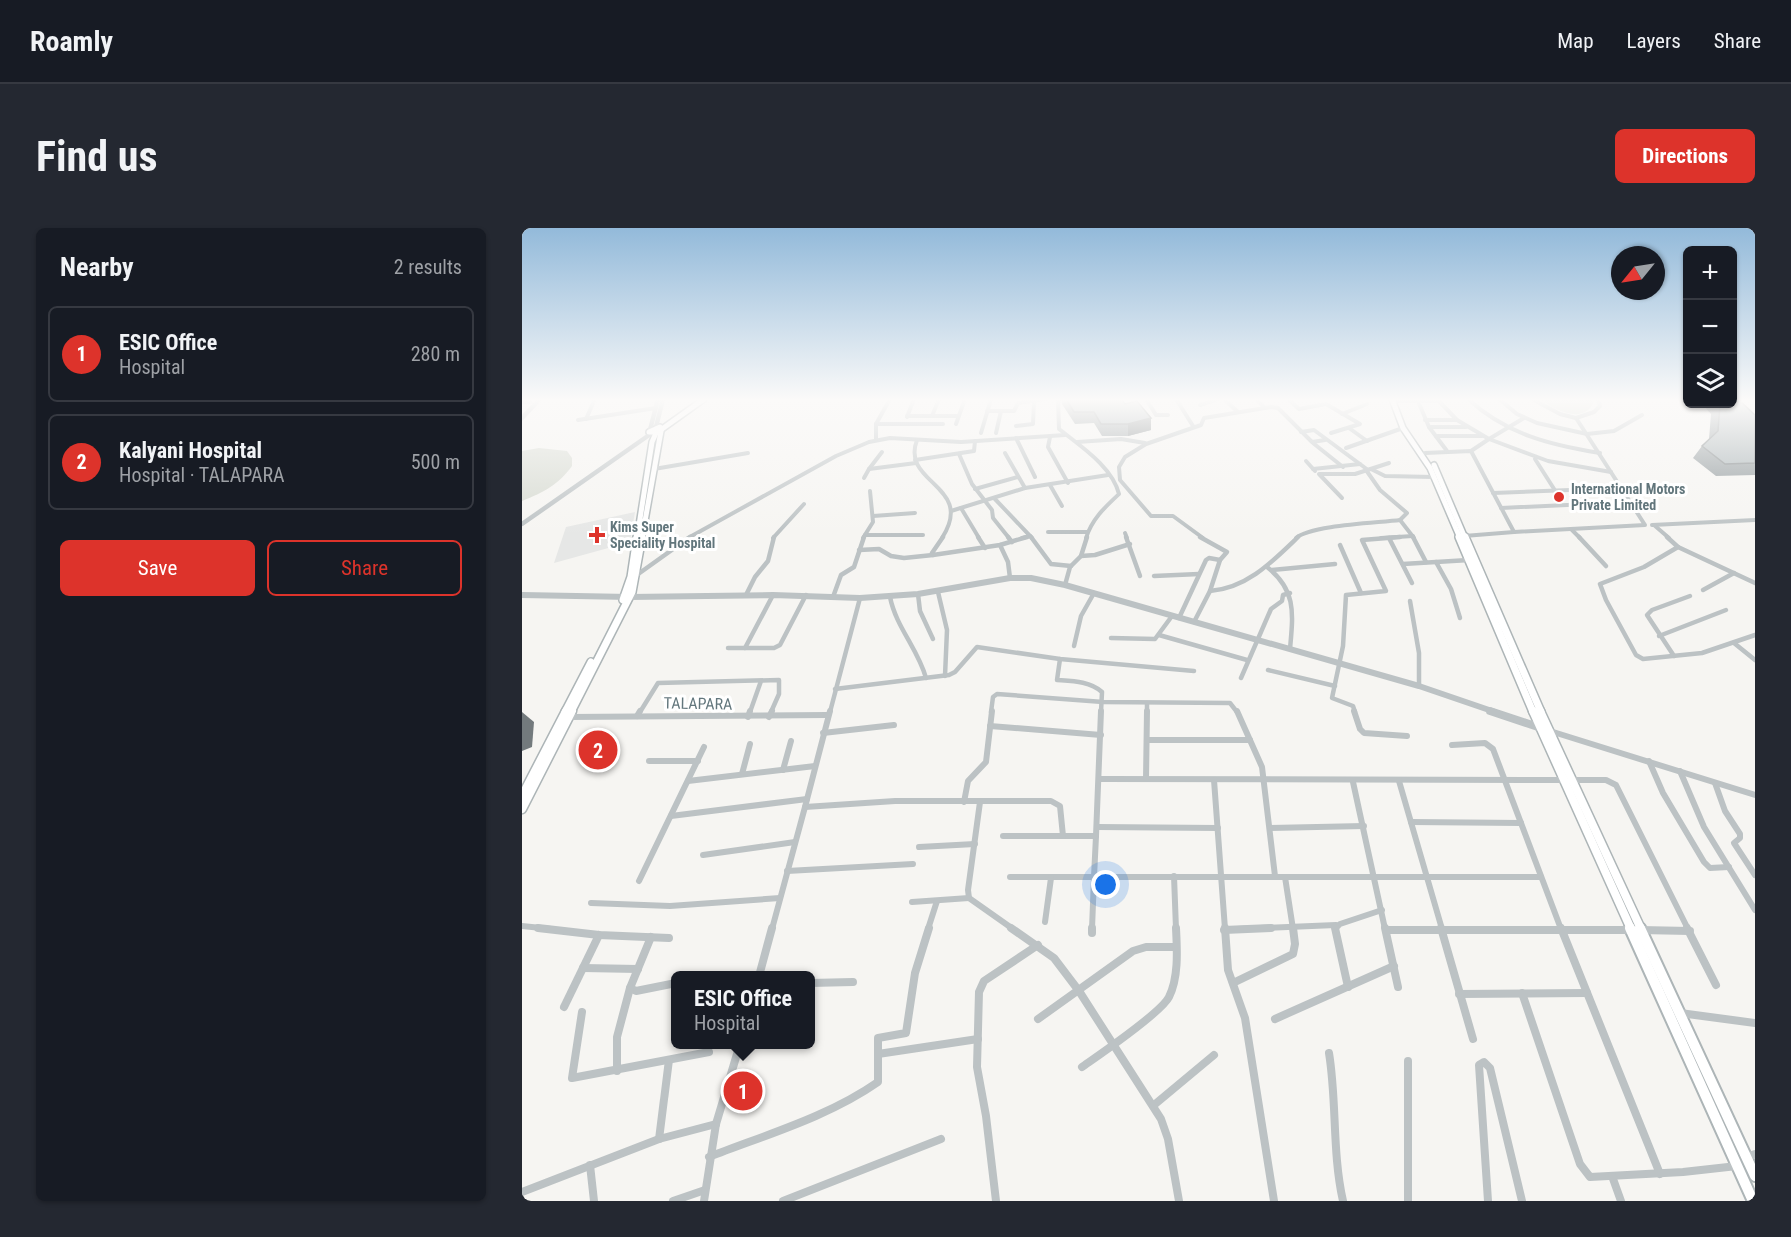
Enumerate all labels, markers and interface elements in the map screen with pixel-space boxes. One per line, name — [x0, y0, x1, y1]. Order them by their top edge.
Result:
text: Roamly — [30, 25, 113, 58]
text: Map — [1557, 29, 1594, 53]
text: Layers — [1627, 29, 1681, 53]
text: Share — [1714, 29, 1761, 53]
button: Directions — [1615, 129, 1755, 183]
text: Find us — [36, 132, 157, 181]
north arrow — [1611, 246, 1665, 300]
map controls — [1683, 246, 1737, 408]
button: + — [1683, 246, 1737, 300]
text: Nearby — [60, 252, 134, 282]
text: 2 results — [394, 255, 462, 279]
button: − — [1683, 300, 1737, 354]
text: ESIC Office — [119, 330, 217, 355]
text: 1 — [76, 342, 87, 366]
text: 280 m — [411, 342, 460, 366]
button: layers — [1683, 354, 1737, 408]
text: Hospital — [119, 355, 185, 379]
text: Kalyani Hospital — [119, 438, 262, 463]
text: 2 — [76, 450, 87, 474]
text: 500 m — [411, 450, 460, 474]
text: Hospital · TALAPARA — [119, 463, 285, 487]
place label: International Motors Private Limited — [1571, 481, 1685, 513]
marker: International Motors Private Limited — [1552, 490, 1566, 504]
place label: Kims Super Speciality Hospital — [610, 519, 715, 551]
marker: Kims Super Speciality Hospital — [588, 526, 606, 544]
button: Save — [60, 540, 255, 596]
button: Share — [267, 540, 462, 596]
street label: TALAPARA — [664, 693, 732, 714]
pin: 2 — [578, 728, 618, 772]
your location — [1091, 870, 1120, 899]
popup — [671, 971, 815, 1049]
text: ESIC Office — [694, 986, 792, 1011]
text: Hospital — [694, 1011, 760, 1035]
pin: 1 — [724, 1068, 762, 1114]

